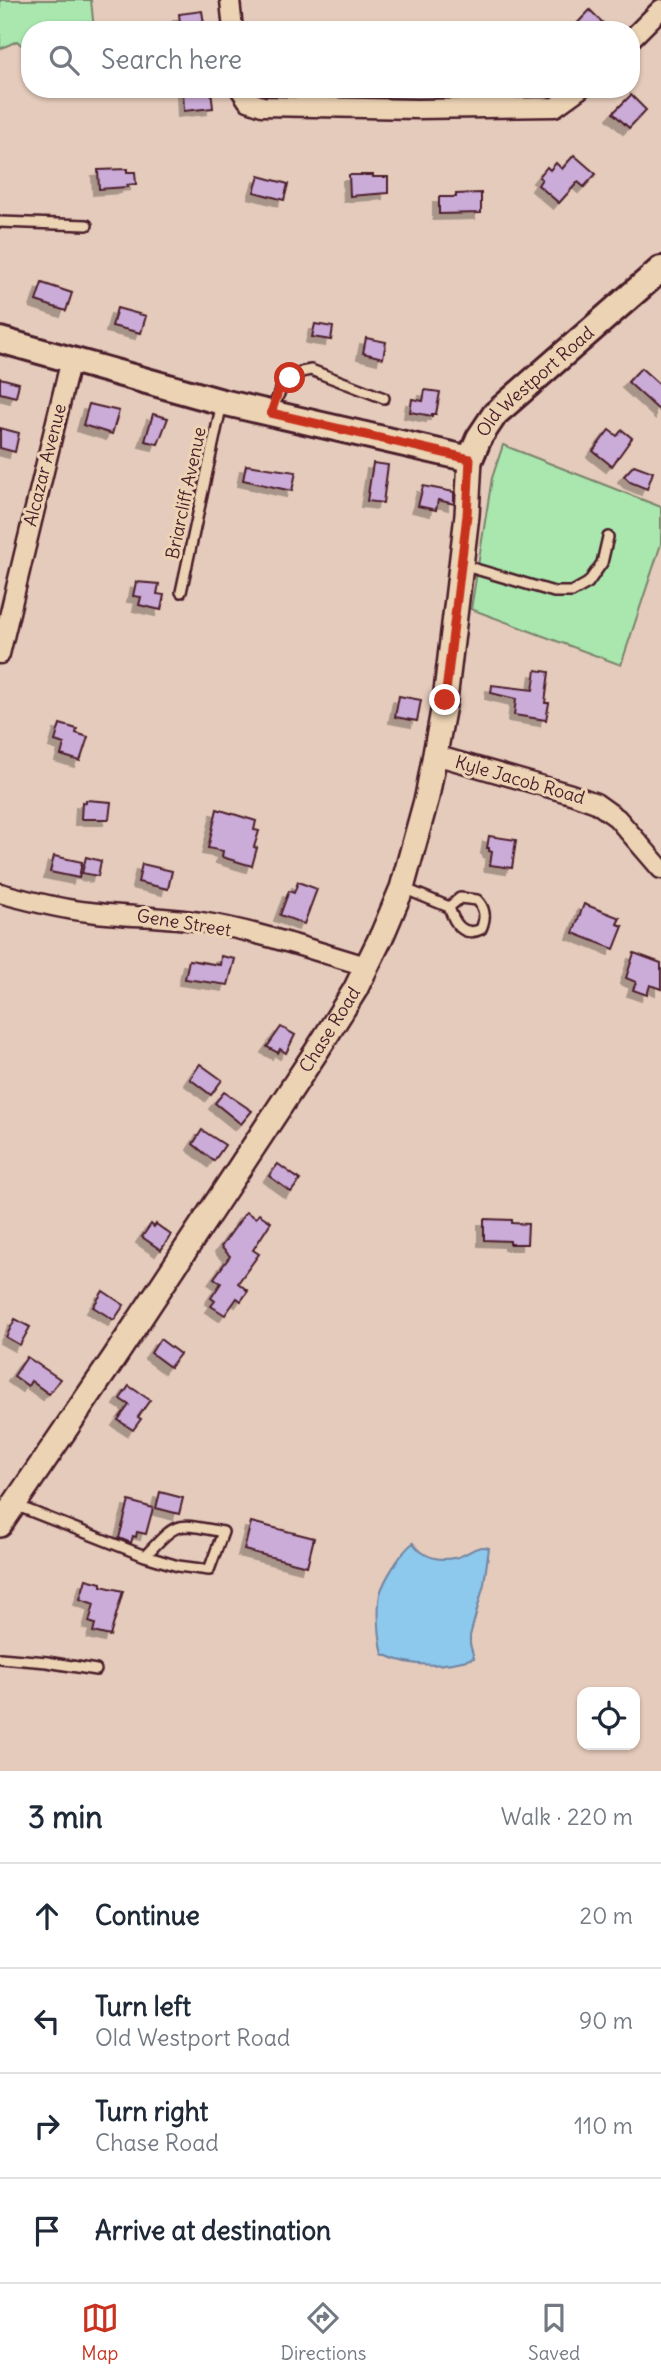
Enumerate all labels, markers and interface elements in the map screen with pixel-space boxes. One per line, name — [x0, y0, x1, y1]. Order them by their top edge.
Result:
search box — [21, 21, 640, 98]
icon: search — [45, 41, 83, 79]
text: Search here — [101, 43, 242, 76]
street label: Old Westport Road — [471, 321, 599, 441]
route start — [274, 362, 305, 393]
street label: Alcazar Avenue — [18, 401, 71, 529]
street label: Briarcliff Avenue — [160, 425, 211, 561]
route end — [429, 684, 460, 715]
street label: Kyle Jacob Road — [453, 750, 588, 809]
street label: Gene Street — [135, 904, 233, 941]
street label: Chase Road — [294, 982, 365, 1077]
map controls — [577, 1687, 640, 1750]
button: locate — [577, 1687, 640, 1750]
text: 3 min — [28, 1798, 103, 1836]
text: Walk · 220 m — [501, 1802, 633, 1831]
icon: ahead — [28, 1897, 66, 1935]
text: Continue — [95, 1899, 200, 1932]
text: 20 m — [580, 1901, 633, 1930]
text: Turn left — [95, 1990, 191, 2023]
icon: left — [28, 2002, 66, 2040]
text: 90 m — [579, 2006, 633, 2035]
text: Old Westport Road — [95, 2023, 290, 2052]
text: Turn right — [95, 2095, 208, 2128]
icon: right — [28, 2107, 66, 2145]
text: 110 m — [574, 2111, 633, 2140]
text: Chase Road — [95, 2128, 219, 2157]
icon: arrive — [28, 2212, 66, 2250]
text: Arrive at destination — [95, 2214, 331, 2247]
tab: Map — [81, 2299, 119, 2365]
tab: Directions — [281, 2299, 366, 2365]
tab: Saved — [528, 2299, 580, 2365]

